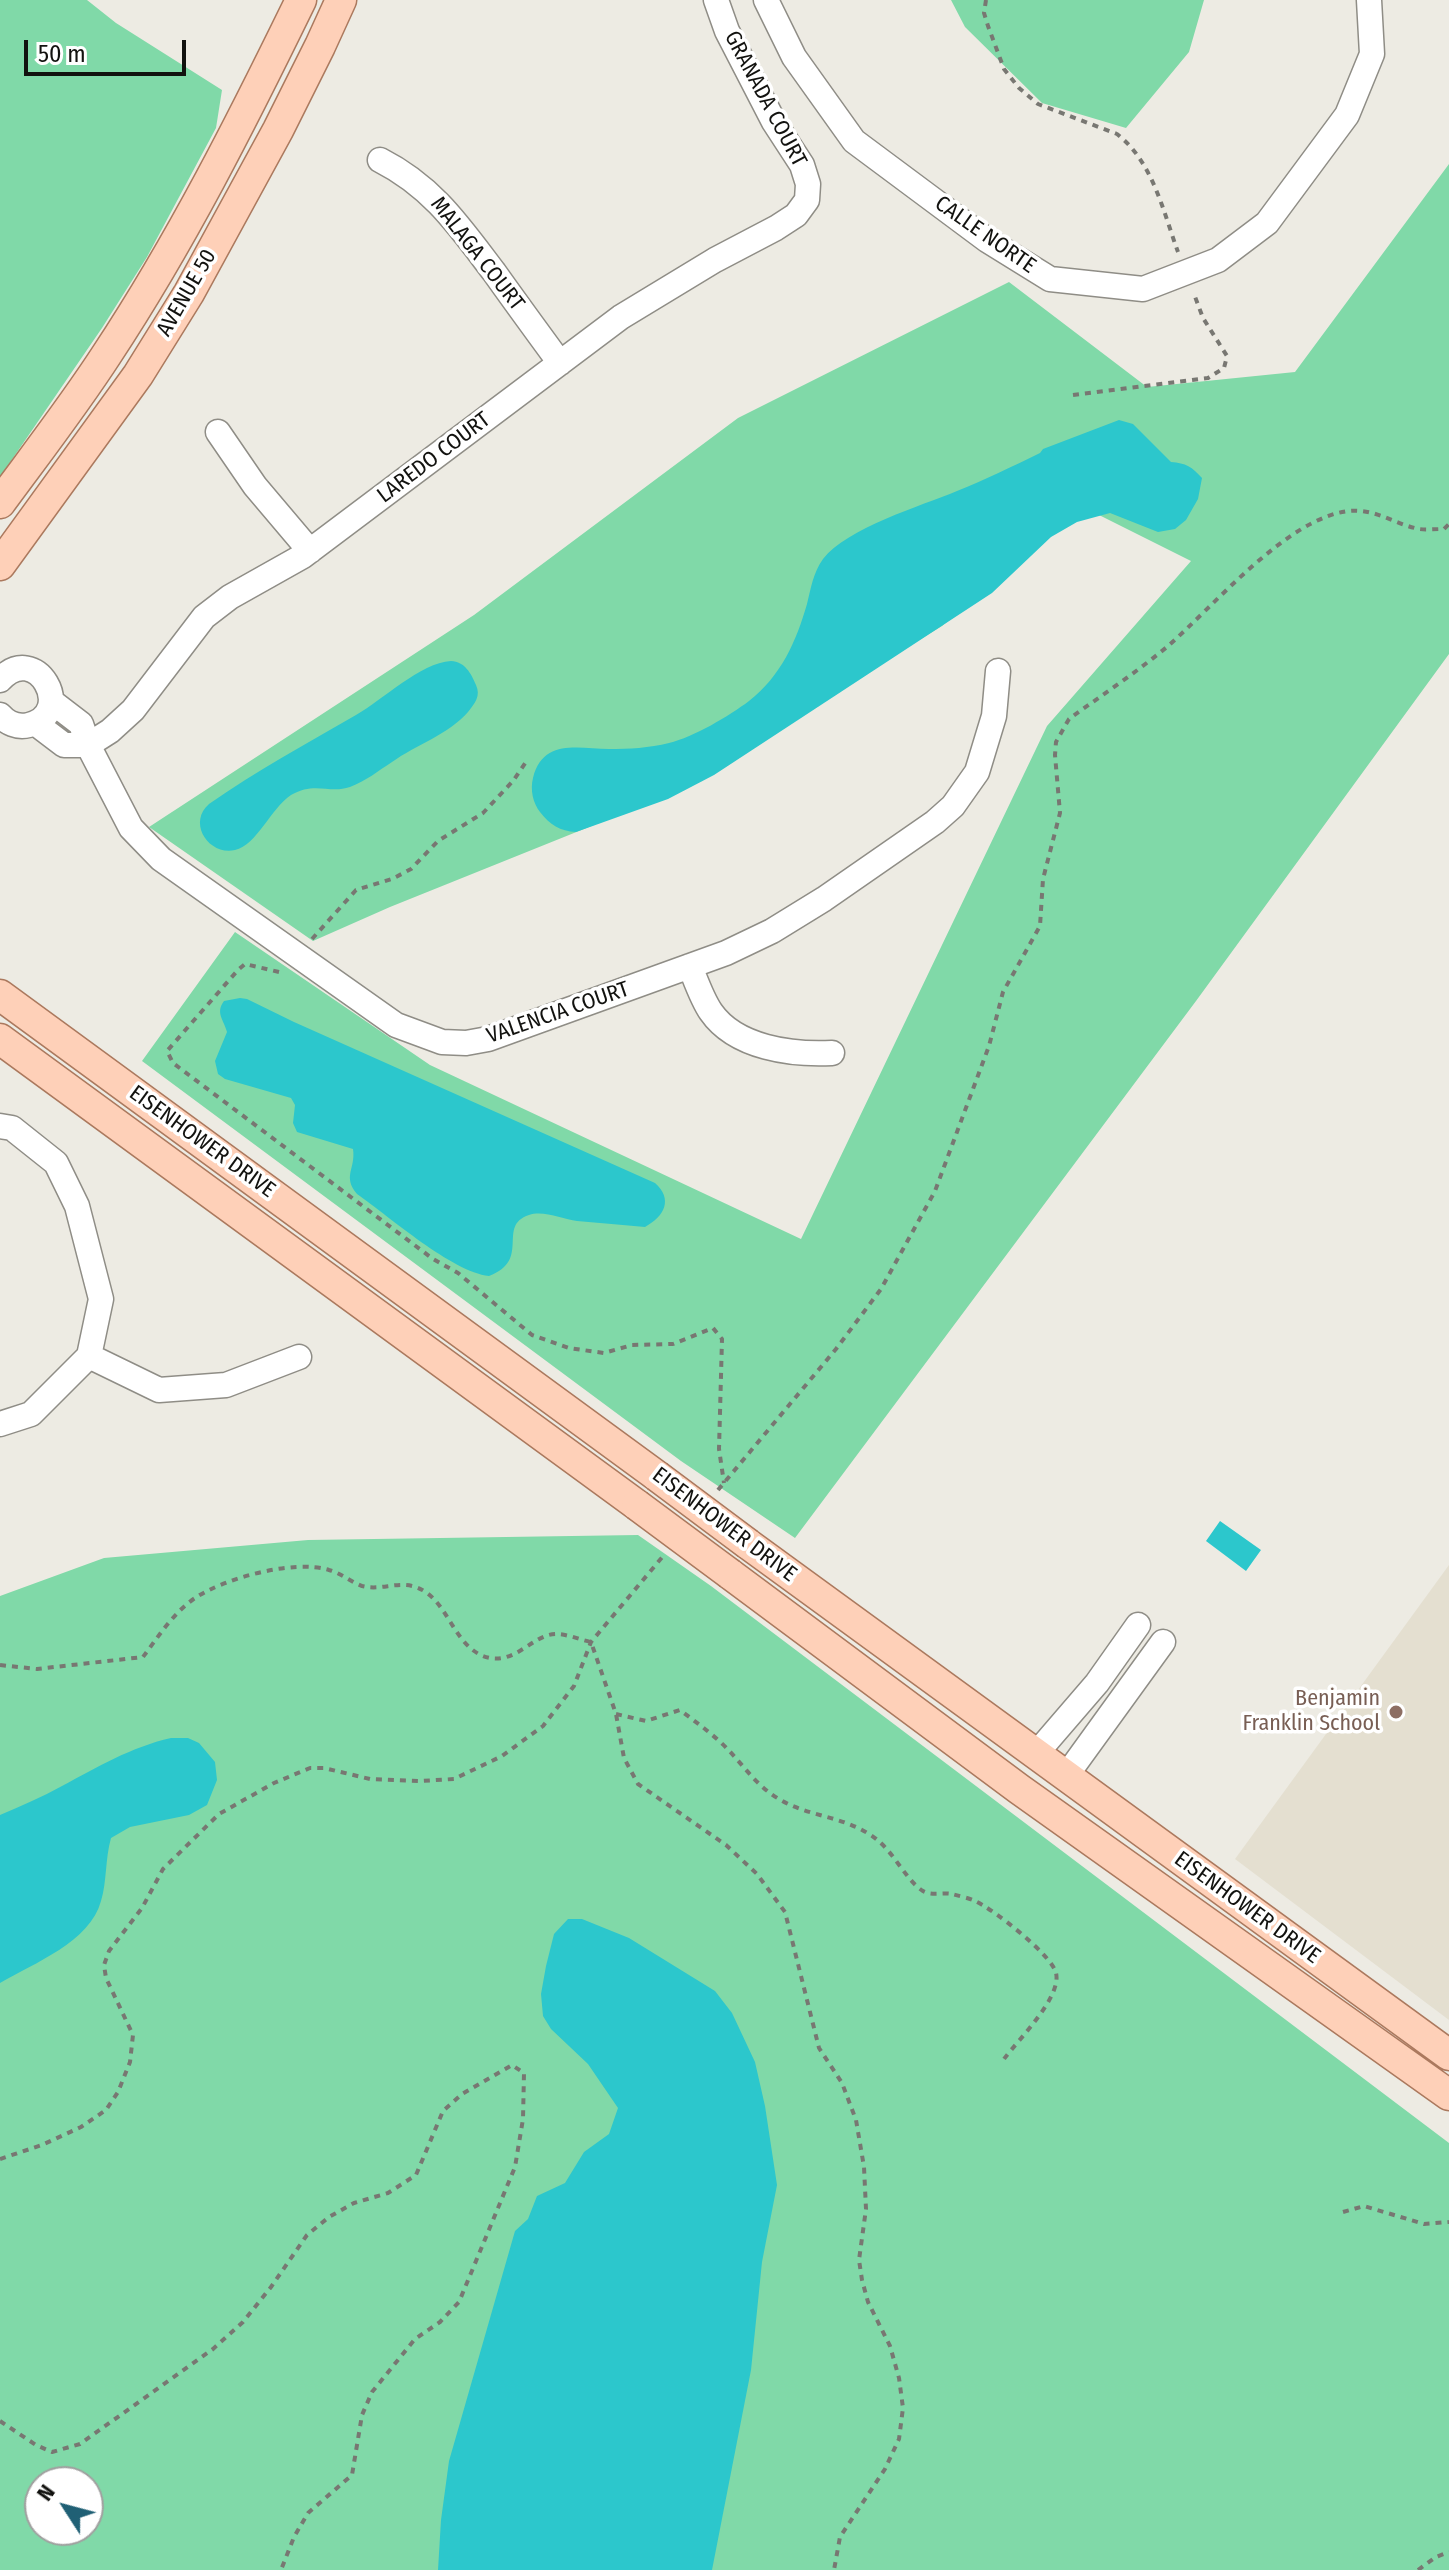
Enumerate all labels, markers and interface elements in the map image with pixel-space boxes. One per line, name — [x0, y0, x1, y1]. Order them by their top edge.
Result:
scale bar — [28, 24, 190, 74]
street label: GRANADA COURT — [718, 27, 812, 171]
text: 50 m — [38, 40, 86, 68]
street label: CALLE NORTE — [930, 191, 1040, 279]
street label: MALAGA COURT — [424, 192, 530, 316]
street label: AVENUE 50 — [152, 245, 222, 341]
street label: LAREDO COURT — [372, 407, 496, 509]
street label: VALENCIA COURT — [483, 976, 633, 1050]
street label: EISENHOWER DRIVE — [124, 1080, 280, 1204]
street label: EISENHOWER DRIVE — [647, 1462, 801, 1588]
place label: Benjamin Franklin School — [1243, 1686, 1380, 1738]
marker: Benjamin Franklin School — [1387, 1703, 1405, 1721]
street label: EISENHOWER DRIVE — [1169, 1846, 1325, 1970]
north arrow — [24, 2466, 104, 2546]
text: N — [31, 2480, 61, 2506]

